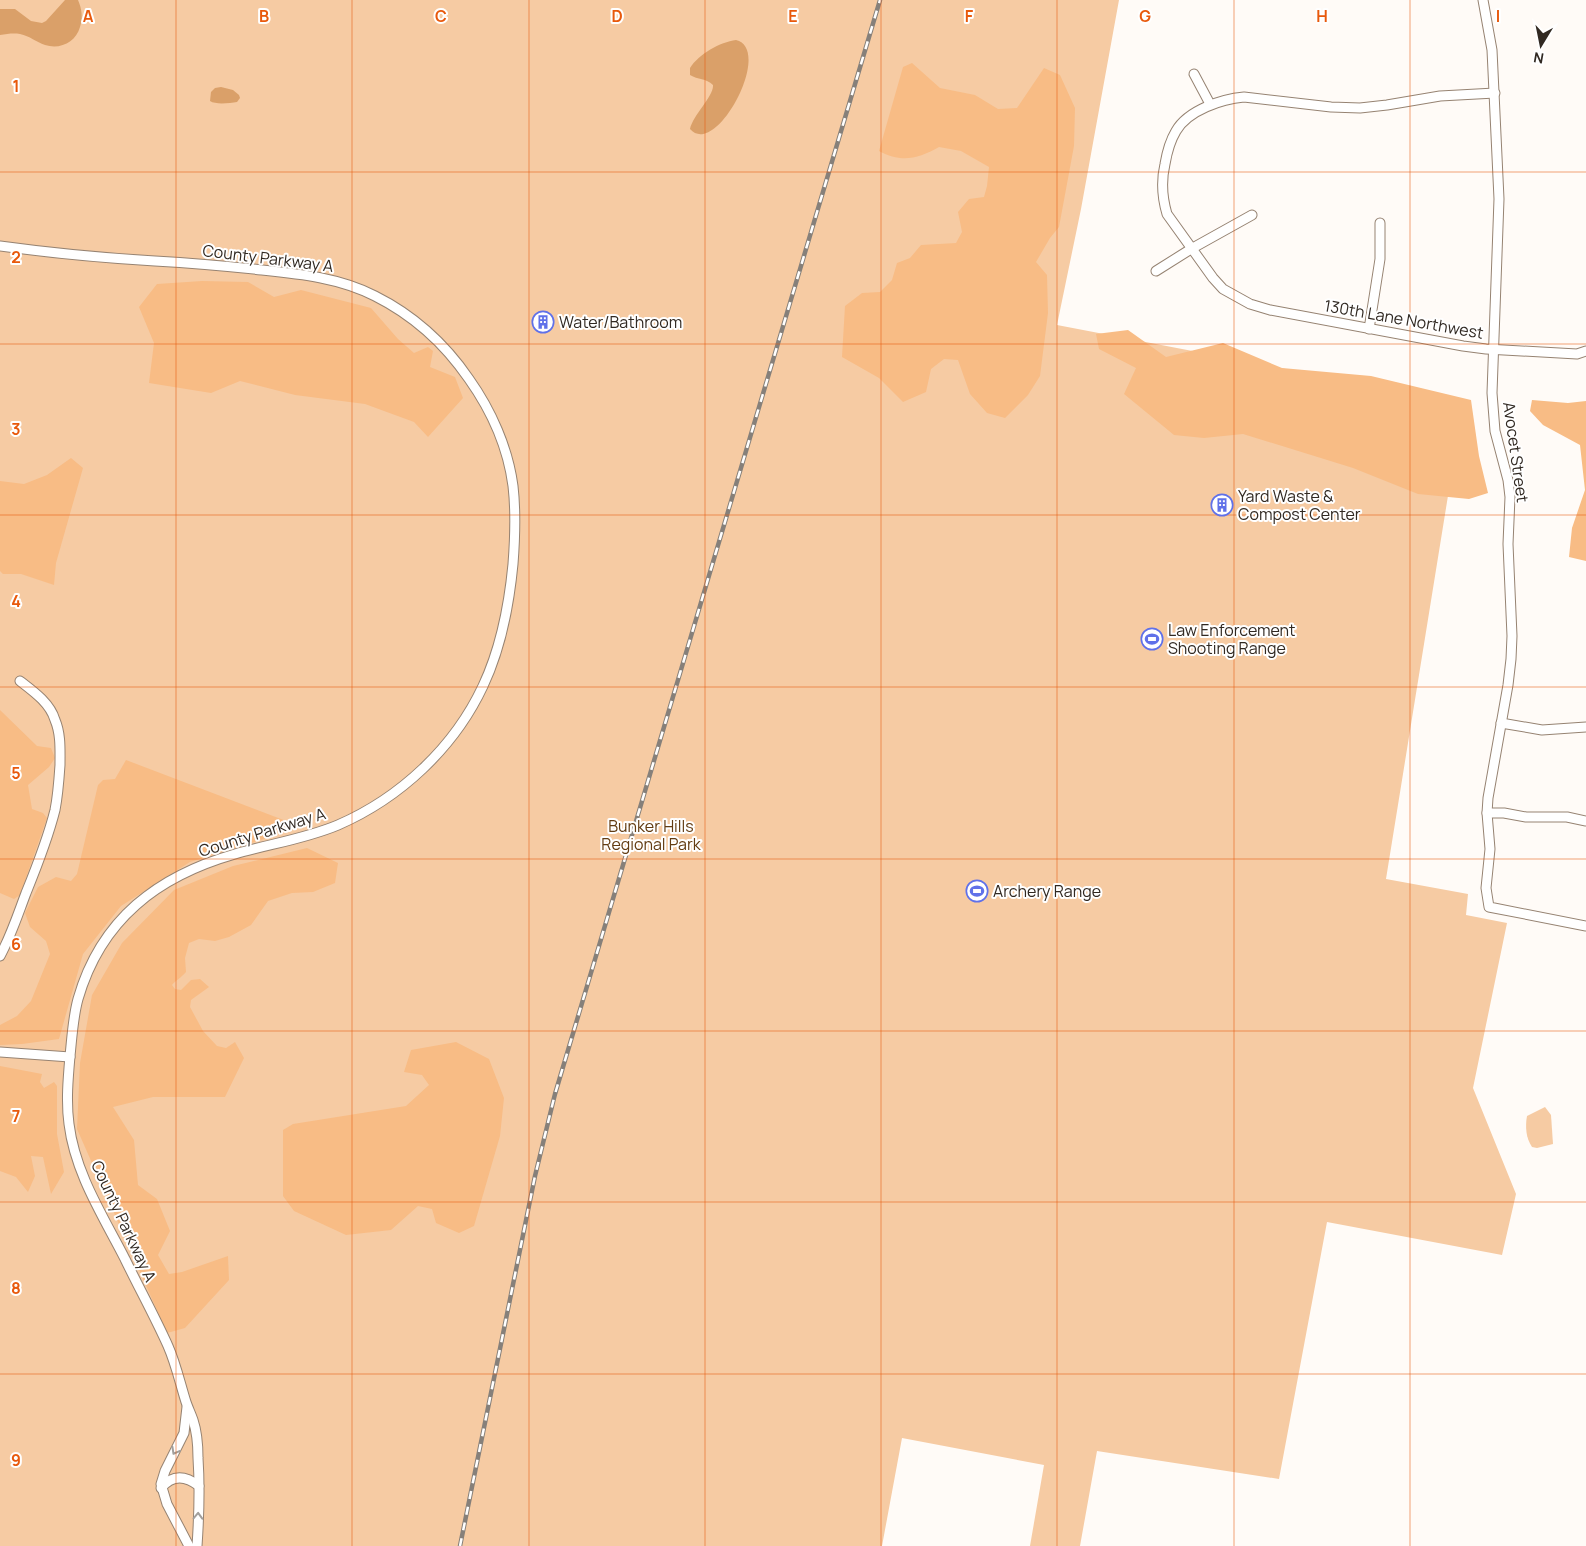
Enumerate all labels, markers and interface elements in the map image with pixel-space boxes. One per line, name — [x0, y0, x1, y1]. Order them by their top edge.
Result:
text: A — [83, 5, 94, 27]
text: B — [259, 5, 269, 27]
text: C — [435, 5, 447, 27]
text: D — [611, 5, 623, 27]
text: E — [788, 5, 798, 27]
text: F — [965, 5, 974, 27]
text: G — [1139, 5, 1151, 27]
text: H — [1316, 5, 1328, 27]
text: I — [1496, 5, 1500, 27]
north arrow — [1516, 20, 1566, 70]
text: N — [1532, 48, 1545, 69]
text: 1 — [12, 75, 20, 97]
street label: County Parkway A — [201, 239, 335, 277]
text: 2 — [11, 246, 21, 268]
street label: 130th Lane Northwest — [1323, 294, 1485, 344]
building icon: Water/Bathroom — [531, 310, 555, 334]
place label: Water/Bathroom — [559, 311, 682, 333]
street label: Avocet Street — [1498, 400, 1534, 504]
text: 3 — [11, 418, 21, 440]
place label: Yard Waste & Compost Center — [1238, 485, 1361, 525]
building icon: Yard Waste & Compost Center — [1210, 493, 1234, 517]
text: 4 — [11, 590, 21, 612]
place label: Law Enforcement Shooting Range — [1168, 619, 1296, 659]
sports icon: Law Enforcement Shooting Range — [1140, 627, 1164, 651]
text: 5 — [11, 762, 21, 784]
street label: County Parkway A — [196, 802, 328, 862]
park label: Bunker Hills Regional Park — [601, 815, 702, 855]
sports icon: Archery Range — [965, 879, 989, 903]
place label: Archery Range — [993, 880, 1101, 902]
text: 6 — [11, 933, 21, 955]
text: 7 — [12, 1105, 20, 1127]
street label: County Parkway A — [86, 1157, 162, 1285]
text: 8 — [11, 1277, 21, 1299]
one-way arrow — [171, 1446, 181, 1455]
text: 9 — [11, 1449, 21, 1471]
one-way arrow — [193, 1512, 204, 1520]

